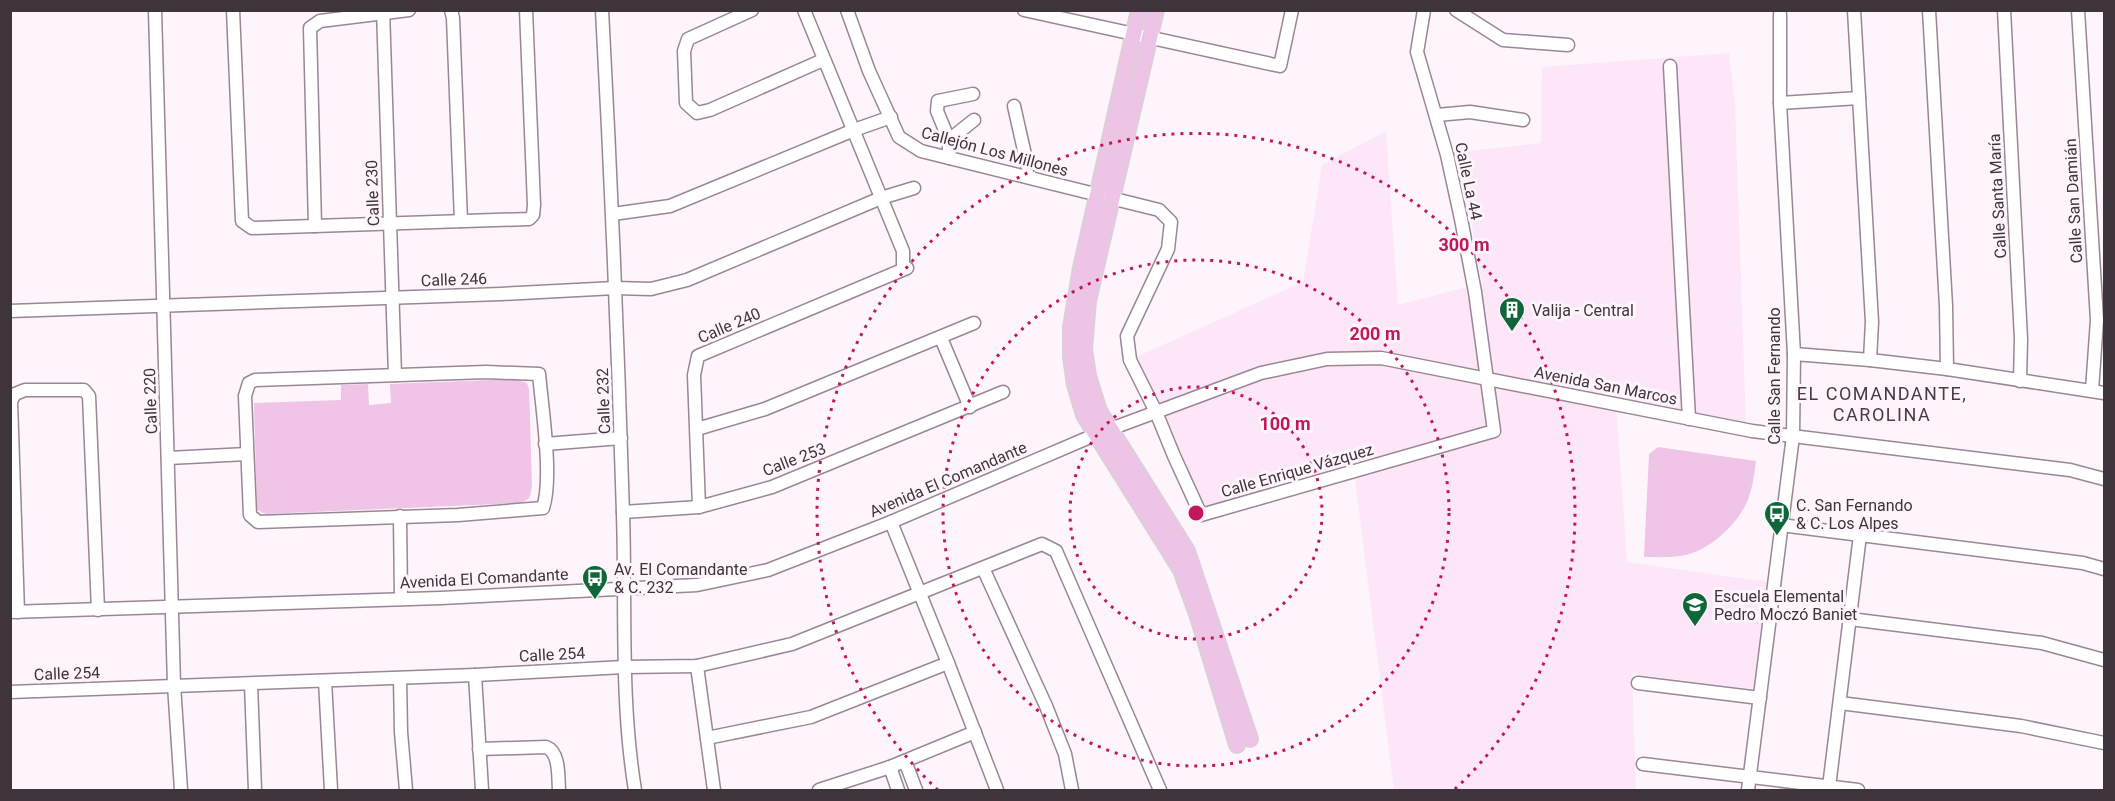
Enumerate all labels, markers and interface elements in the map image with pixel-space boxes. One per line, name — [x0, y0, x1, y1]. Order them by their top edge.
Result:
street label: Callejón Los Millones — [919, 123, 1070, 180]
street label: Calle Santa María — [1985, 133, 2010, 259]
street label: Calle San Damián — [2061, 138, 2086, 264]
street label: Calle La 44 — [1451, 141, 1486, 222]
street label: Calle 230 — [362, 159, 383, 226]
text: 300 m — [1438, 234, 1490, 255]
street label: Calle 246 — [421, 269, 488, 290]
building icon: Valija - Central — [1497, 295, 1527, 333]
place label: Valija - Central — [1532, 301, 1634, 320]
street label: Calle 240 — [695, 304, 763, 347]
street label: Calle San Fernando — [1765, 307, 1784, 445]
text: 200 m — [1349, 323, 1401, 344]
street label: Avenida San Marcos — [1533, 362, 1679, 409]
street label: Calle 220 — [140, 367, 161, 434]
street label: Calle 232 — [593, 367, 614, 434]
district label: EL COMANDANTE, CAROLINA — [1797, 383, 1967, 425]
text: 100 m — [1259, 413, 1311, 434]
street label: Avenida El Comandante — [867, 438, 1030, 521]
street label: Calle 253 — [760, 439, 829, 480]
street label: Calle Enrique Vázquez — [1219, 440, 1376, 501]
place label: C. San Fernando & C. Los Alpes — [1796, 496, 1913, 533]
bus stop icon: C. San Fernando & C. Los Alpes — [1762, 499, 1792, 537]
centre of rings — [1186, 503, 1206, 523]
place label: Av. El Comandante & C. 232 — [614, 560, 748, 597]
bus stop icon: Av. El Comandante & C. 232 — [580, 563, 610, 601]
street label: Avenida El Comandante — [399, 565, 569, 592]
place label: Escuela Elemental Pedro Moczó Baniet — [1714, 587, 1857, 624]
school or university icon: Escuela Elemental Pedro Moczó Baniet — [1680, 590, 1710, 628]
street label: Calle 254 — [518, 643, 586, 666]
street label: Calle 254 — [34, 663, 101, 684]

